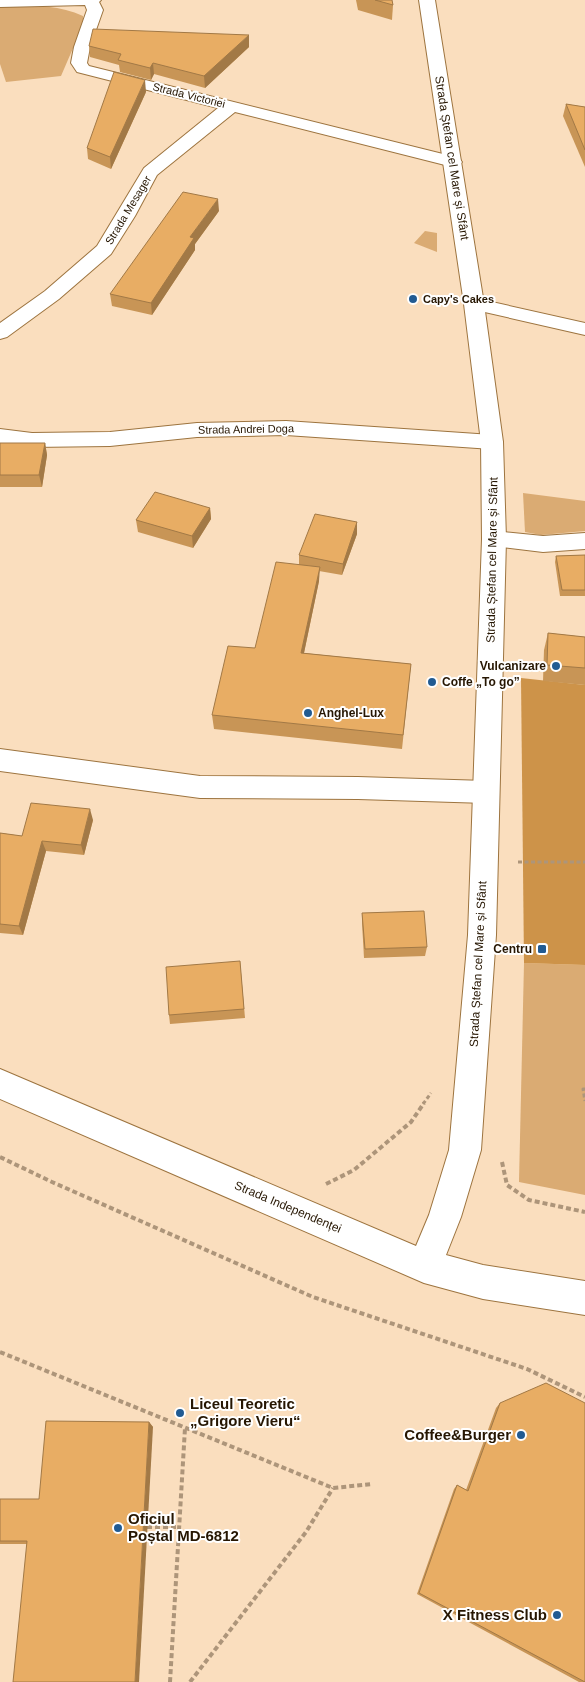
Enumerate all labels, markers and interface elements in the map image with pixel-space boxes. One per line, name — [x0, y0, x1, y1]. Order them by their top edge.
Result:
street label: Strada Ștefan cel Mare și Sfânt — [432, 75, 472, 242]
street label: Strada Victoriei — [151, 80, 227, 110]
street label: Strada Mesager — [103, 173, 153, 247]
marker: Capy's Cakes — [407, 293, 419, 305]
place label: Capy's Cakes — [423, 293, 494, 305]
street label: Strada Andrei Doga — [198, 422, 295, 436]
street label: Strada Ștefan cel Mare și Sfânt — [484, 476, 500, 643]
place label: Vulcanizare — [480, 659, 546, 673]
marker: Vulcanizare — [550, 660, 562, 672]
place label: Coffe „To go” — [442, 675, 520, 689]
marker: Coffe „To go” — [426, 676, 438, 688]
place label: Anghel-Lux — [318, 706, 384, 720]
marker: Anghel-Lux — [302, 707, 314, 719]
street label: Strada Ștefan cel Mare și Sfânt — [467, 880, 489, 1047]
place label: Centru — [493, 942, 532, 956]
marker: Centru — [536, 943, 548, 955]
street label: Strada Independenței — [232, 1178, 344, 1236]
place label: Liceul Teoretic „Grigore Vieru“ — [190, 1395, 301, 1429]
marker: Liceul Teoretic „Grigore Vieru“ — [174, 1407, 186, 1419]
place label: Coffee&Burger — [404, 1426, 511, 1443]
marker: Coffee&Burger — [515, 1429, 527, 1441]
place label: Oficiul Poștal MD-6812 — [128, 1510, 239, 1544]
marker: Oficiul Poștal MD-6812 — [112, 1522, 124, 1534]
place label: X Fitness Club — [443, 1606, 547, 1623]
marker: X Fitness Club — [551, 1609, 563, 1621]

